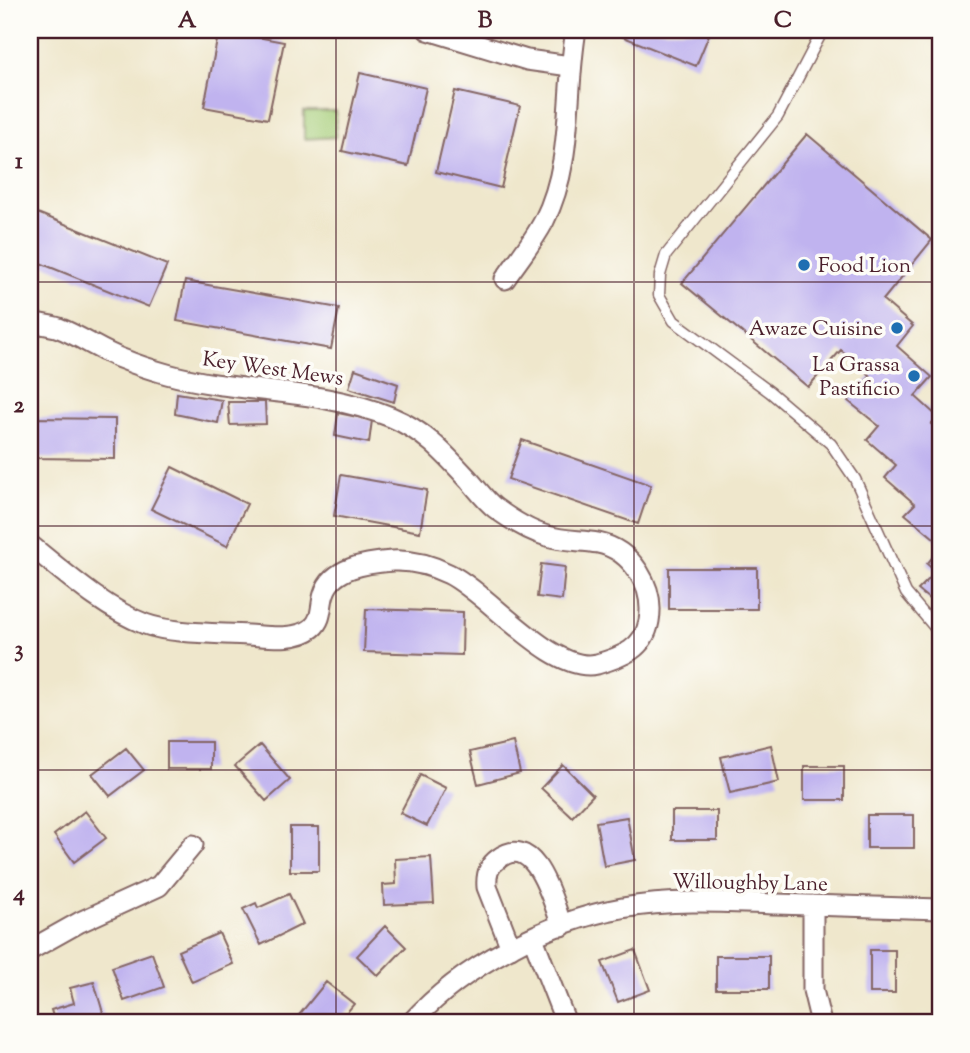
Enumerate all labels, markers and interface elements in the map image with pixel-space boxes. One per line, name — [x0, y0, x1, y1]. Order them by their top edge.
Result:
text: A — [178, 5, 197, 38]
text: B — [478, 5, 493, 38]
text: C — [774, 5, 792, 38]
text: 1 — [15, 146, 23, 179]
place label: Food Lion — [818, 252, 911, 282]
marker: Food Lion — [796, 257, 812, 273]
place label: Awaze Cuisine — [749, 315, 883, 345]
marker: Awaze Cuisine — [889, 320, 905, 336]
street label: Key West Mews — [200, 345, 345, 395]
place label: La Grassa Pastificio — [812, 351, 900, 405]
marker: La Grassa Pastificio — [906, 368, 922, 384]
text: 2 — [14, 390, 25, 423]
text: 3 — [14, 634, 24, 667]
street label: Willoughby Lane — [672, 868, 828, 900]
text: 4 — [12, 878, 25, 911]

